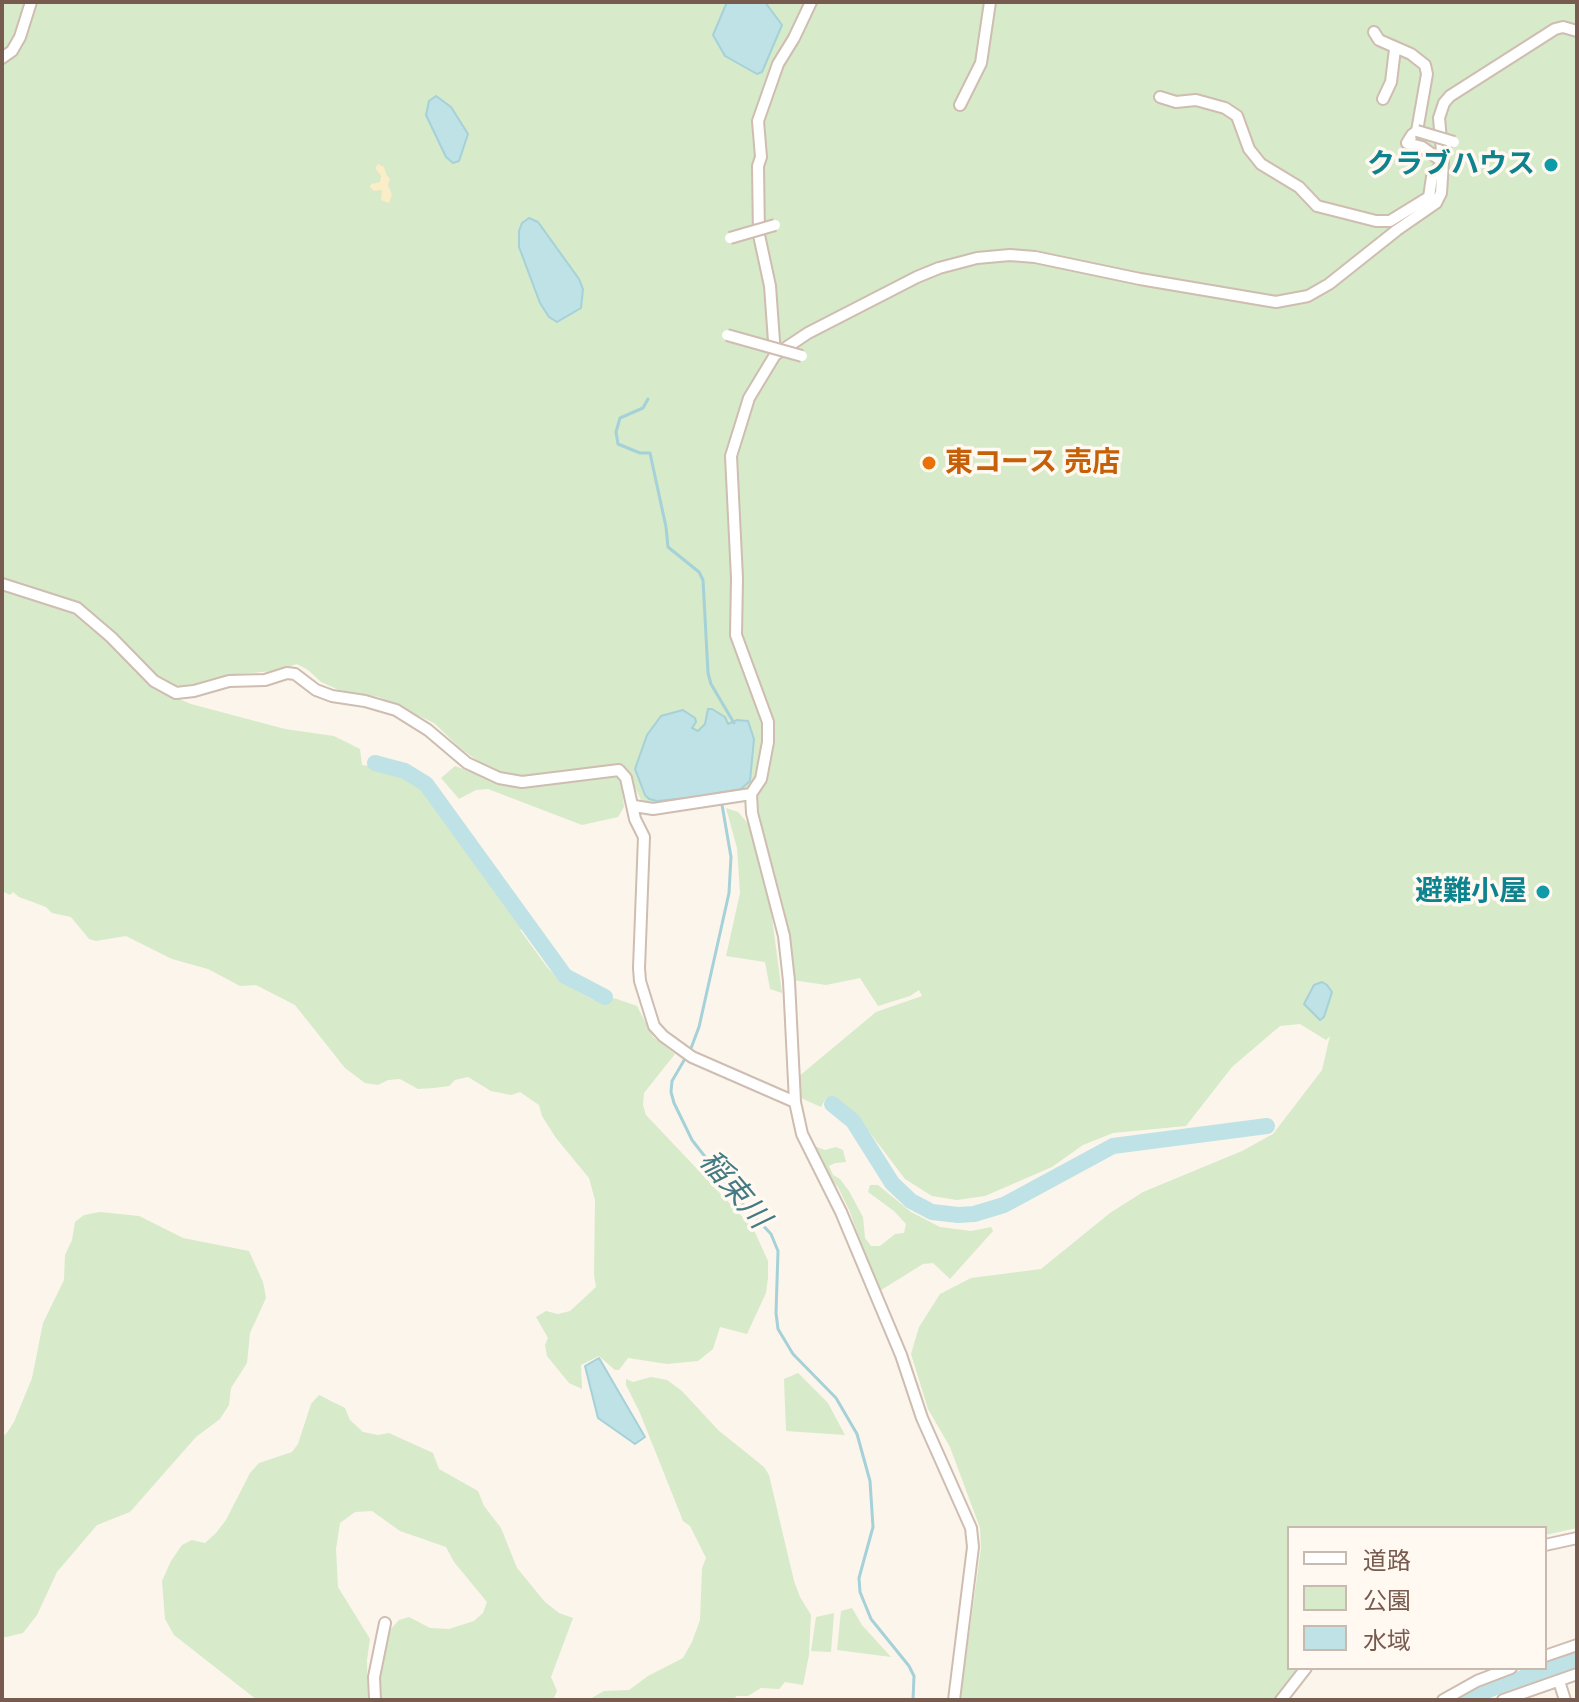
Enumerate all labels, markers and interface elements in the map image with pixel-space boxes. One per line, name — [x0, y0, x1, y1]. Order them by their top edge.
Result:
place label: クラブハウス — [1367, 148, 1535, 182]
marker: クラブハウス — [1542, 156, 1560, 174]
place label: 東コース 売店 — [945, 446, 1120, 480]
marker: 東コース 売店 — [920, 454, 938, 472]
place label: 避難小屋 — [1415, 875, 1527, 909]
marker: 避難小屋 — [1534, 883, 1552, 901]
water label: 稲束川 — [691, 1144, 777, 1236]
legend — [1287, 1526, 1547, 1670]
text: 道路 — [1363, 1545, 1411, 1576]
text: 公園 — [1363, 1585, 1411, 1616]
text: 水域 — [1363, 1625, 1411, 1656]

